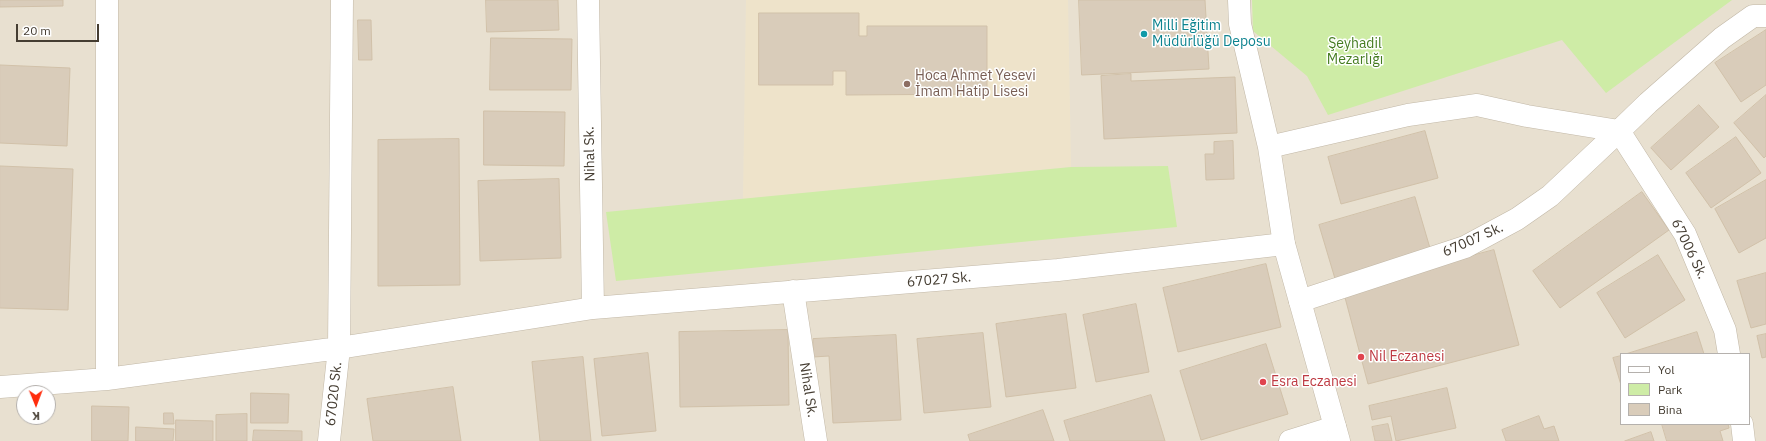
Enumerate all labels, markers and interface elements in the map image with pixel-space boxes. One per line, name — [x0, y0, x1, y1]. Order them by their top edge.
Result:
scale bar — [18, 16, 101, 42]
place label: Milli Eğitim Müdürlüğü Deposu — [1152, 18, 1271, 50]
text: 20 m — [23, 23, 51, 38]
marker: Milli Eğitim Müdürlüğü Deposu — [1139, 29, 1149, 39]
park label: Şeyhadil Mezarlığı — [1327, 36, 1383, 68]
place label: Hoca Ahmet Yesevi İmam Hatip Lisesi — [915, 68, 1036, 100]
marker: Hoca Ahmet Yesevi İmam Hatip Lisesi — [902, 79, 912, 89]
street label: Nihal Sk. — [581, 126, 599, 182]
street label: 67006 Sk. — [1667, 216, 1711, 282]
street label: 67007 Sk. — [1440, 219, 1506, 261]
street label: 67027 Sk. — [906, 269, 972, 291]
place label: Nil Eczanesi — [1369, 349, 1445, 365]
marker: Nil Eczanesi — [1356, 352, 1366, 362]
legend — [1620, 353, 1750, 425]
street label: 67020 Sk. — [322, 361, 346, 427]
street label: Nihal Sk. — [795, 361, 821, 419]
text: Yol — [1658, 362, 1675, 377]
place label: Esra Eczanesi — [1271, 374, 1357, 390]
marker: Esra Eczanesi — [1258, 377, 1268, 387]
text: Park — [1658, 382, 1682, 397]
north arrow — [16, 385, 56, 425]
text: Bina — [1658, 402, 1682, 417]
text: K — [32, 409, 40, 423]

